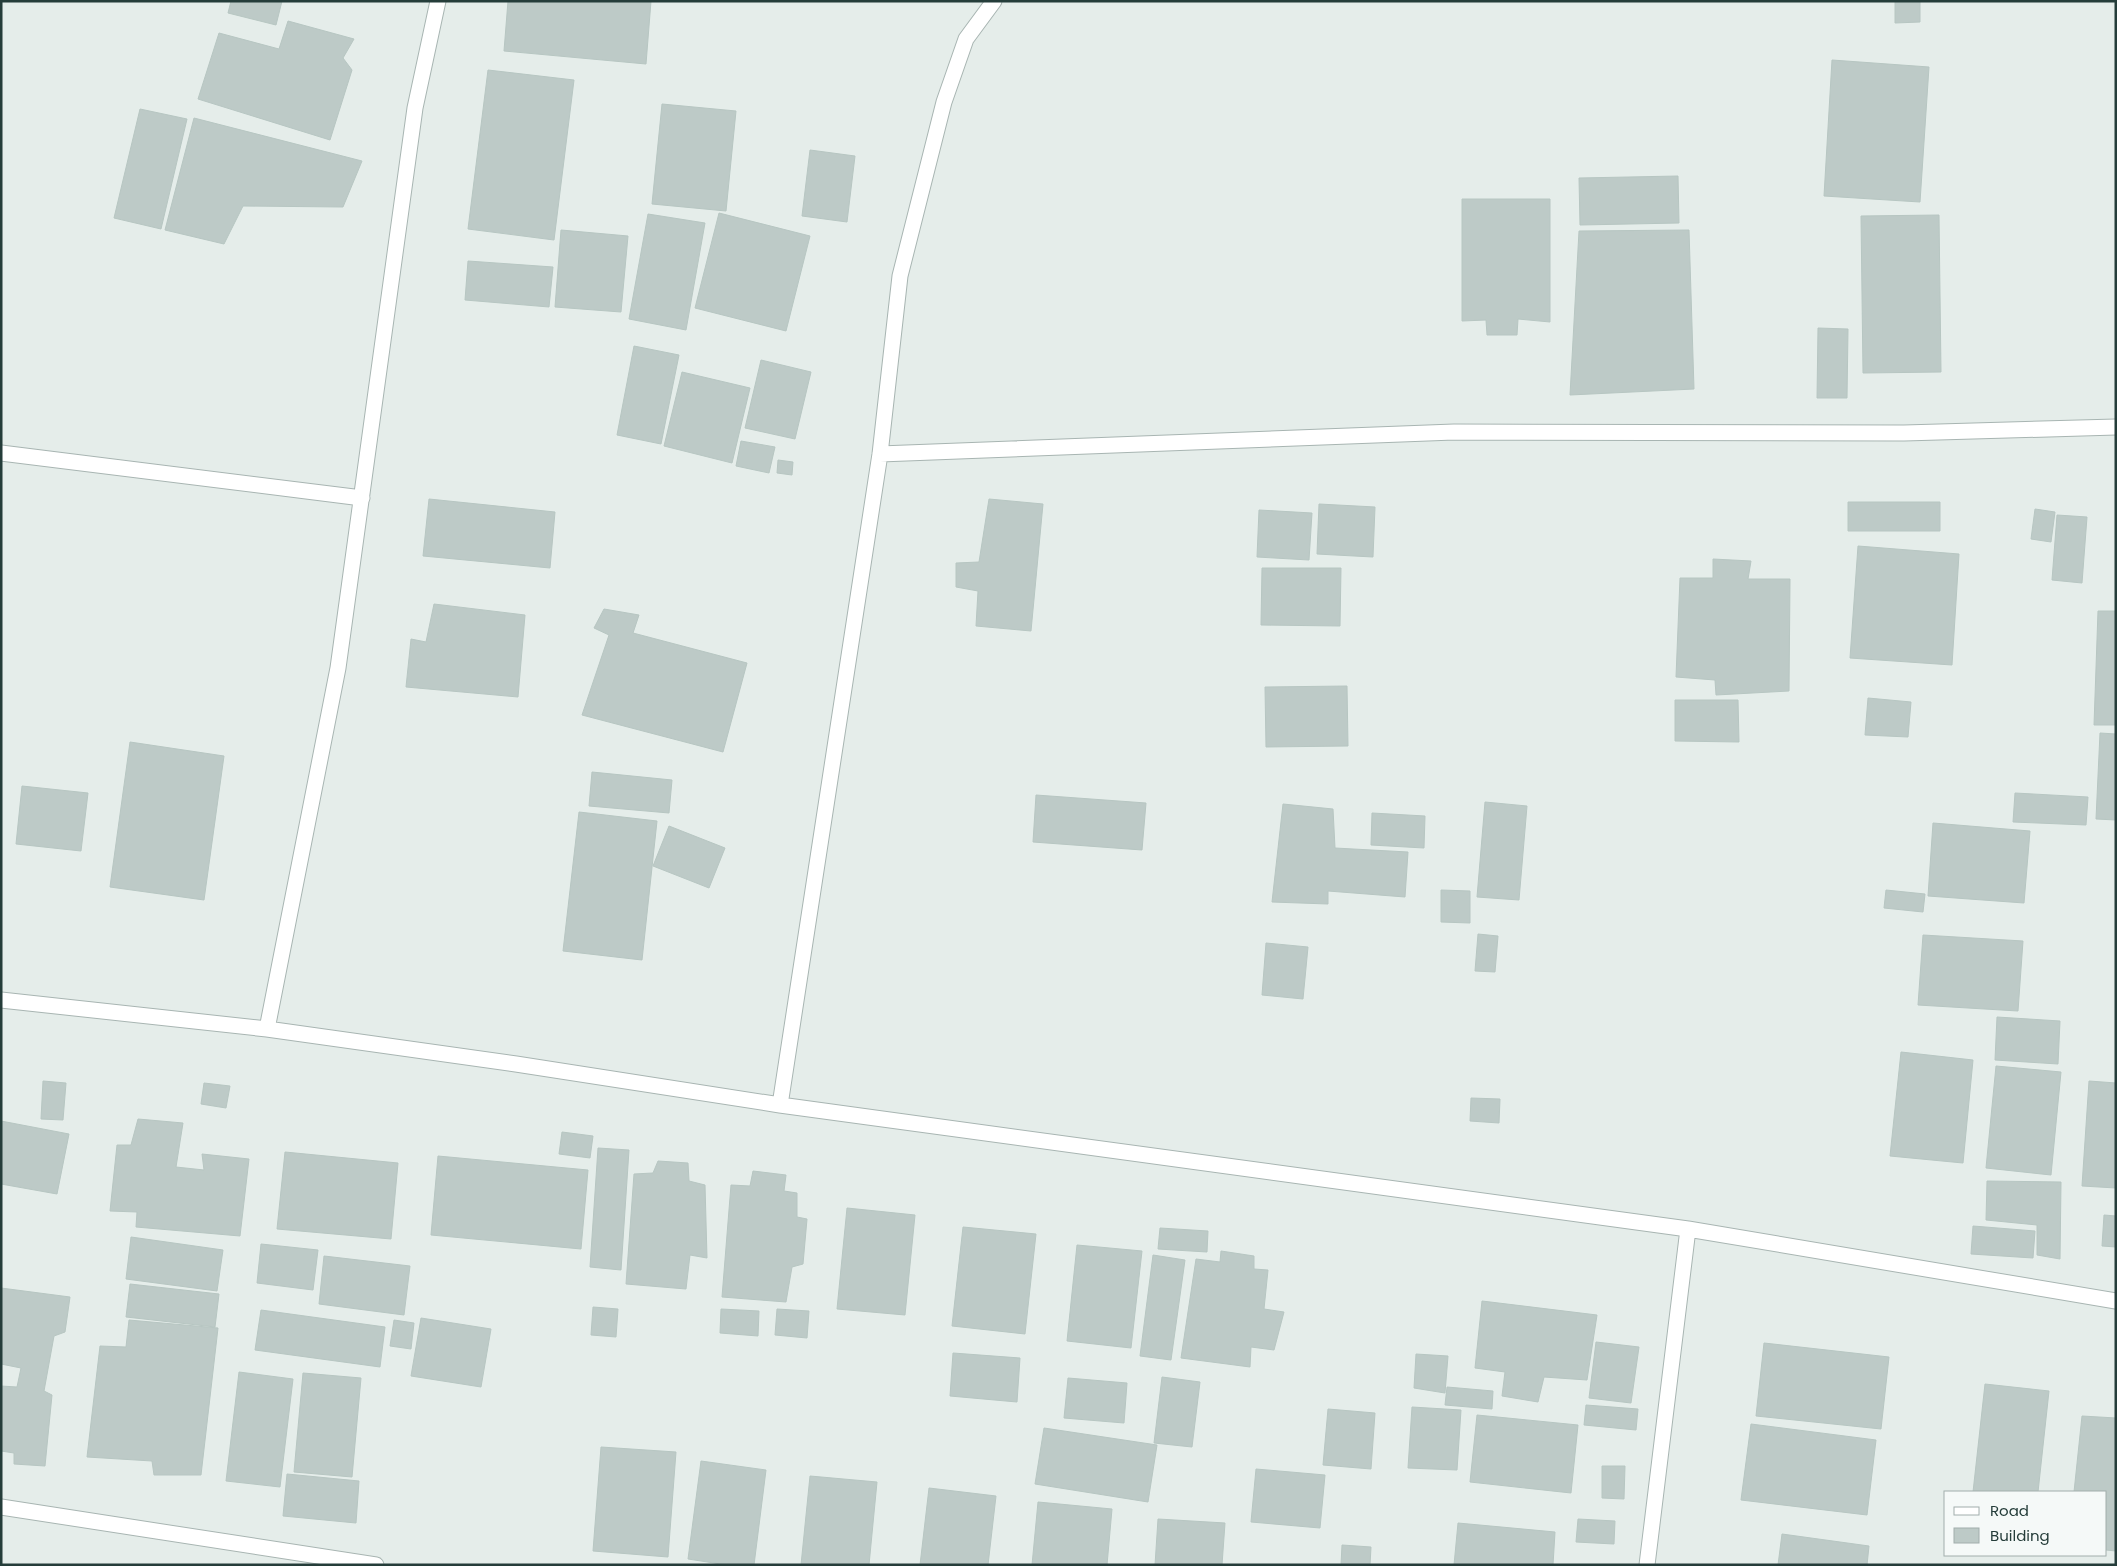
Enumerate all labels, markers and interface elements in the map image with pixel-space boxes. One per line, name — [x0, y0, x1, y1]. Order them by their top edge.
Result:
legend — [1944, 1491, 2107, 1556]
text: Road — [1990, 1500, 2029, 1521]
text: Building — [1990, 1525, 2050, 1546]

